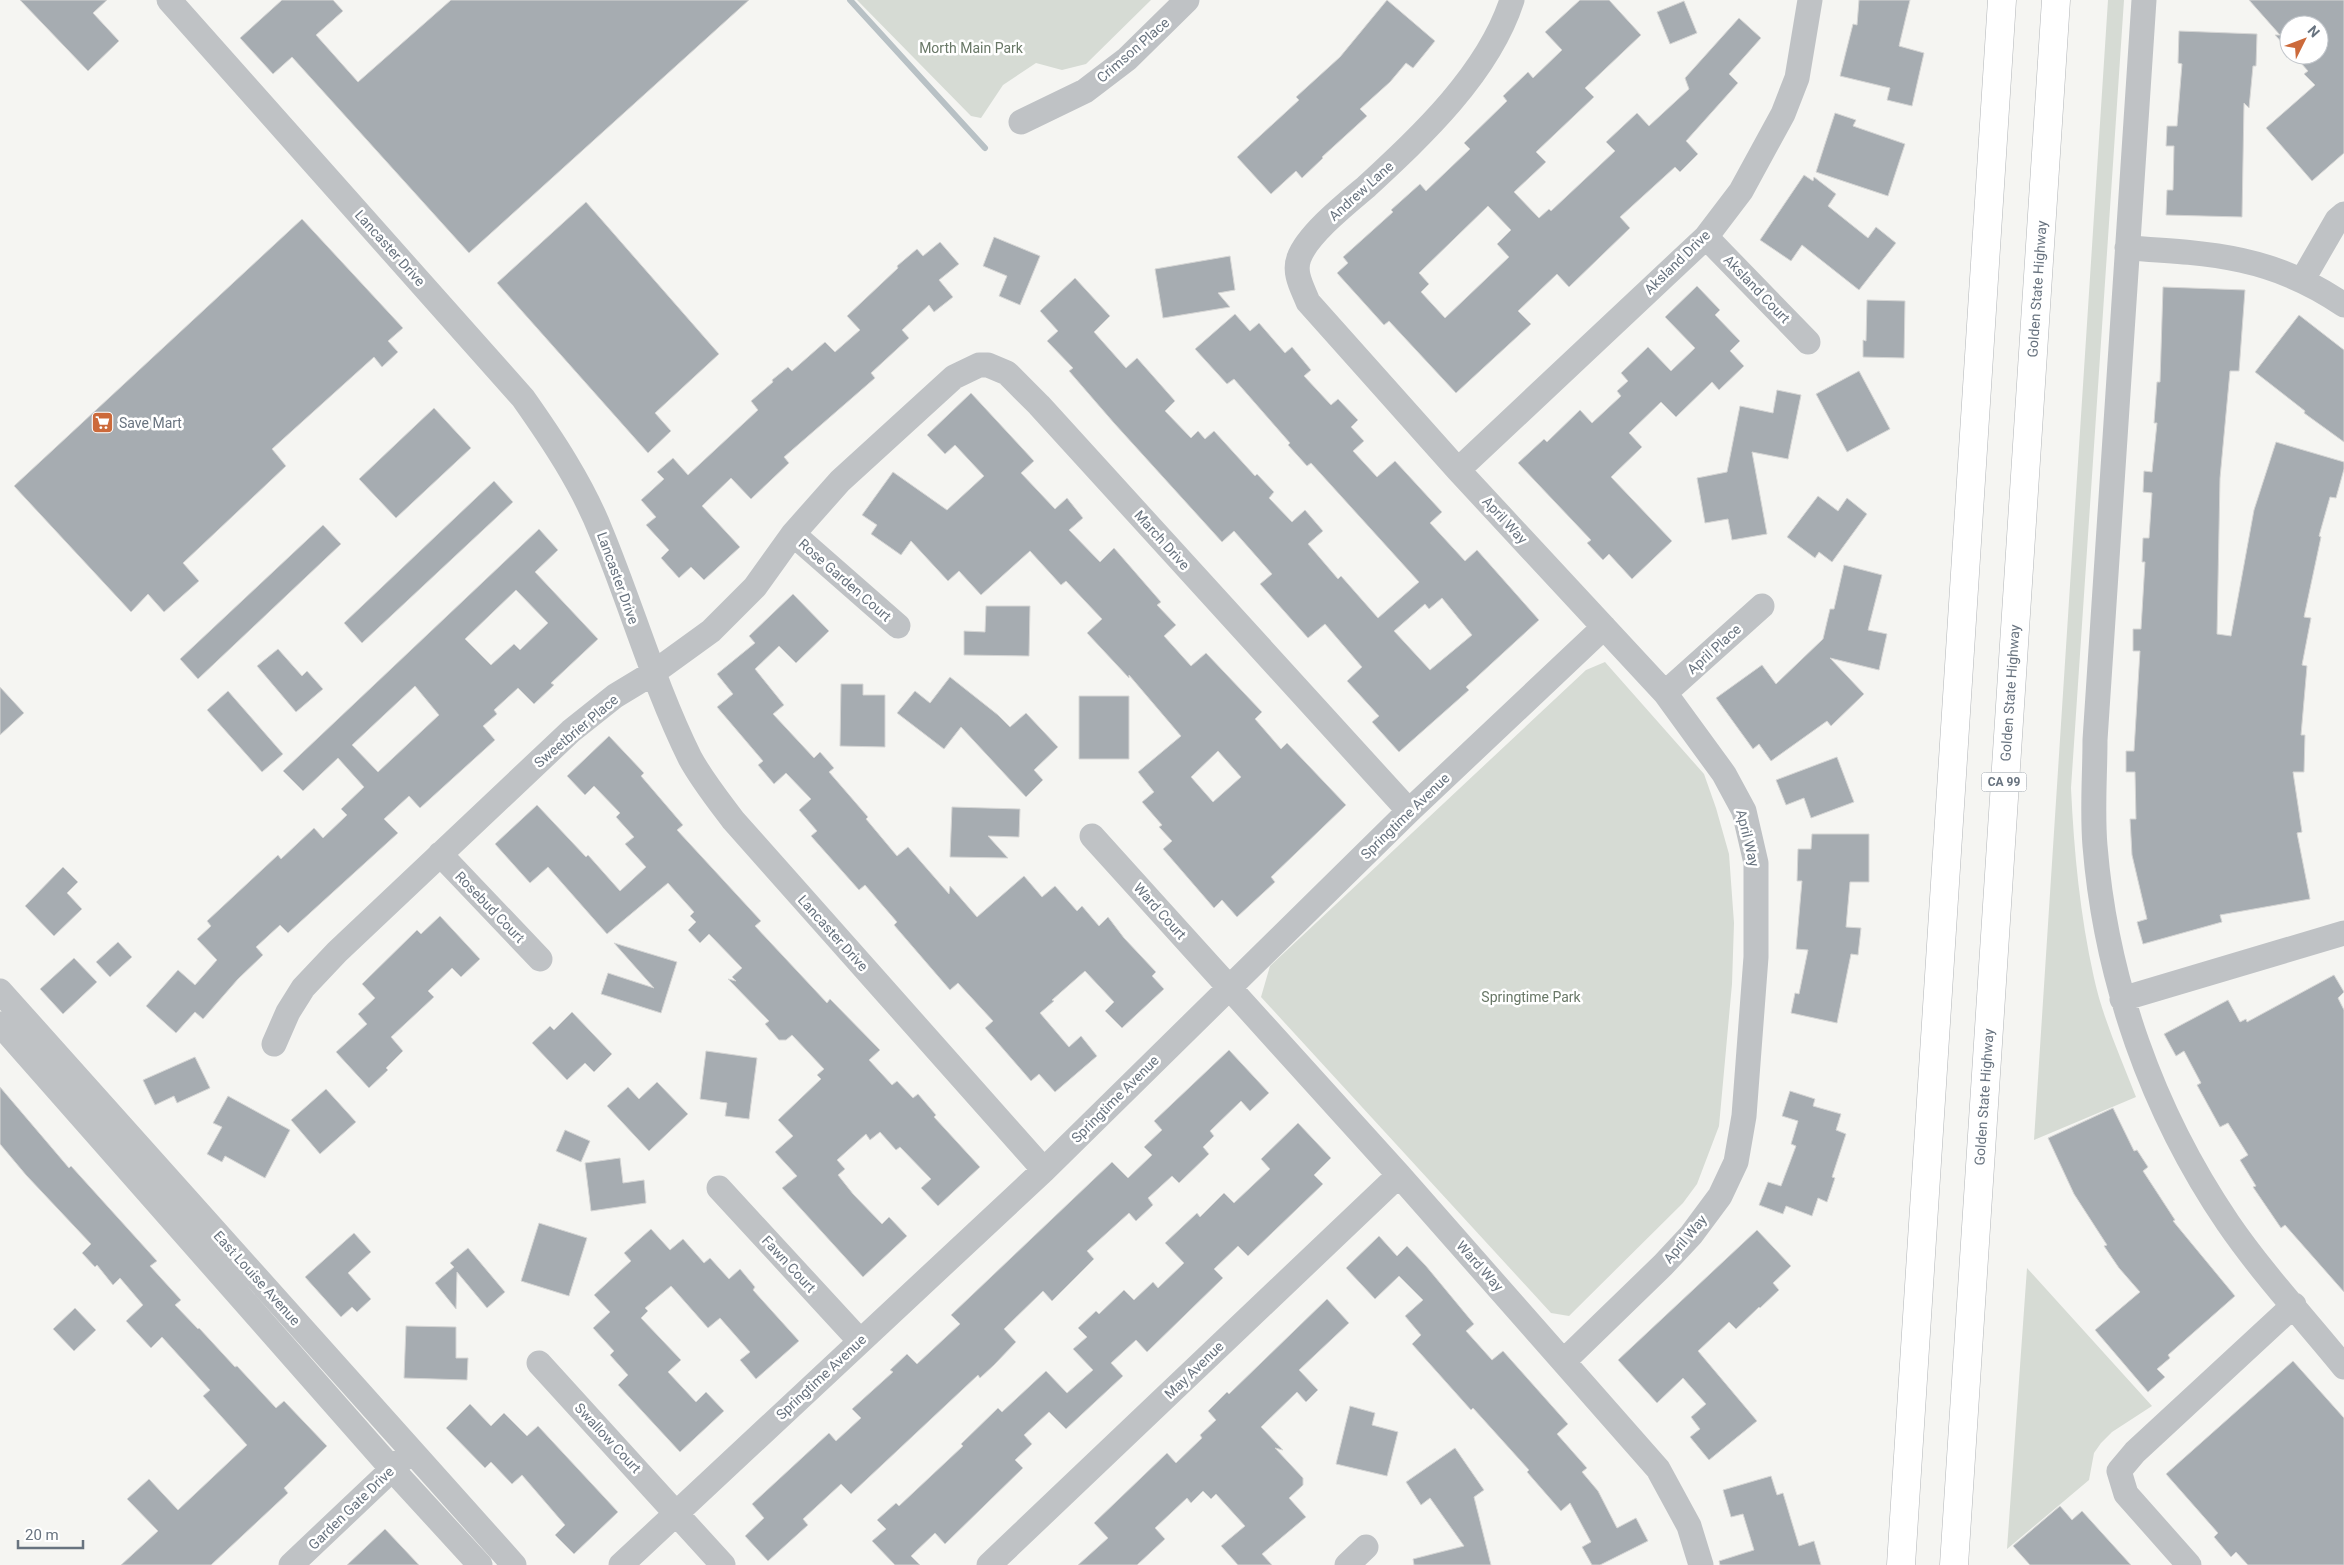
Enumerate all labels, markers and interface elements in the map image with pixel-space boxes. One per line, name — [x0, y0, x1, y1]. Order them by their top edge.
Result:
street label: Crimson Place — [1094, 14, 1172, 86]
north arrow — [2279, 15, 2329, 65]
text: N — [2304, 22, 2323, 40]
park label: Morth Main Park — [919, 40, 1024, 56]
street label: Andrew Lane — [1326, 158, 1396, 224]
street label: Lancaster Drive — [352, 207, 428, 289]
street label: Golden State Highway — [2024, 220, 2050, 358]
street label: Aksland Drive — [1641, 227, 1713, 297]
street label: Aksland Court — [1721, 252, 1794, 327]
supermarket icon: Save Mart — [91, 411, 115, 435]
place label: Save Mart — [119, 415, 182, 431]
street label: April Way — [1479, 493, 1531, 547]
street label: March Drive — [1131, 507, 1193, 573]
street label: Lancaster Drive — [594, 530, 642, 626]
street label: Rose Garden Court — [795, 535, 895, 625]
street label: April Place — [1684, 621, 1744, 677]
street label: Golden State Highway — [1997, 624, 2023, 762]
street label: Sweetbrier Place — [531, 691, 621, 771]
street label: Springtime Avenue — [1357, 770, 1453, 862]
road number: CA 99 — [1982, 772, 2026, 792]
street label: April Way — [1733, 808, 1763, 869]
street label: Rosebud Court — [452, 868, 528, 946]
street label: Ward Court — [1131, 880, 1190, 943]
street label: Lancaster Drive — [795, 892, 871, 974]
park label: Springtime Park — [1481, 989, 1582, 1005]
street label: Golden State Highway — [1971, 1028, 1997, 1166]
street label: Springtime Avenue — [1068, 1052, 1162, 1146]
street label: April Way — [1660, 1211, 1710, 1266]
street label: East Louise Avenue — [210, 1228, 304, 1328]
street label: Fawn Court — [759, 1232, 819, 1296]
street label: Ward Way — [1453, 1238, 1507, 1295]
street label: Springtime Avenue — [773, 1331, 869, 1423]
street label: May Avenue — [1161, 1338, 1227, 1402]
street label: Swallow Court — [572, 1400, 645, 1477]
street label: Garden Gate Drive — [305, 1463, 397, 1553]
scale bar — [18, 1518, 82, 1550]
text: 20 m — [25, 1526, 59, 1544]

